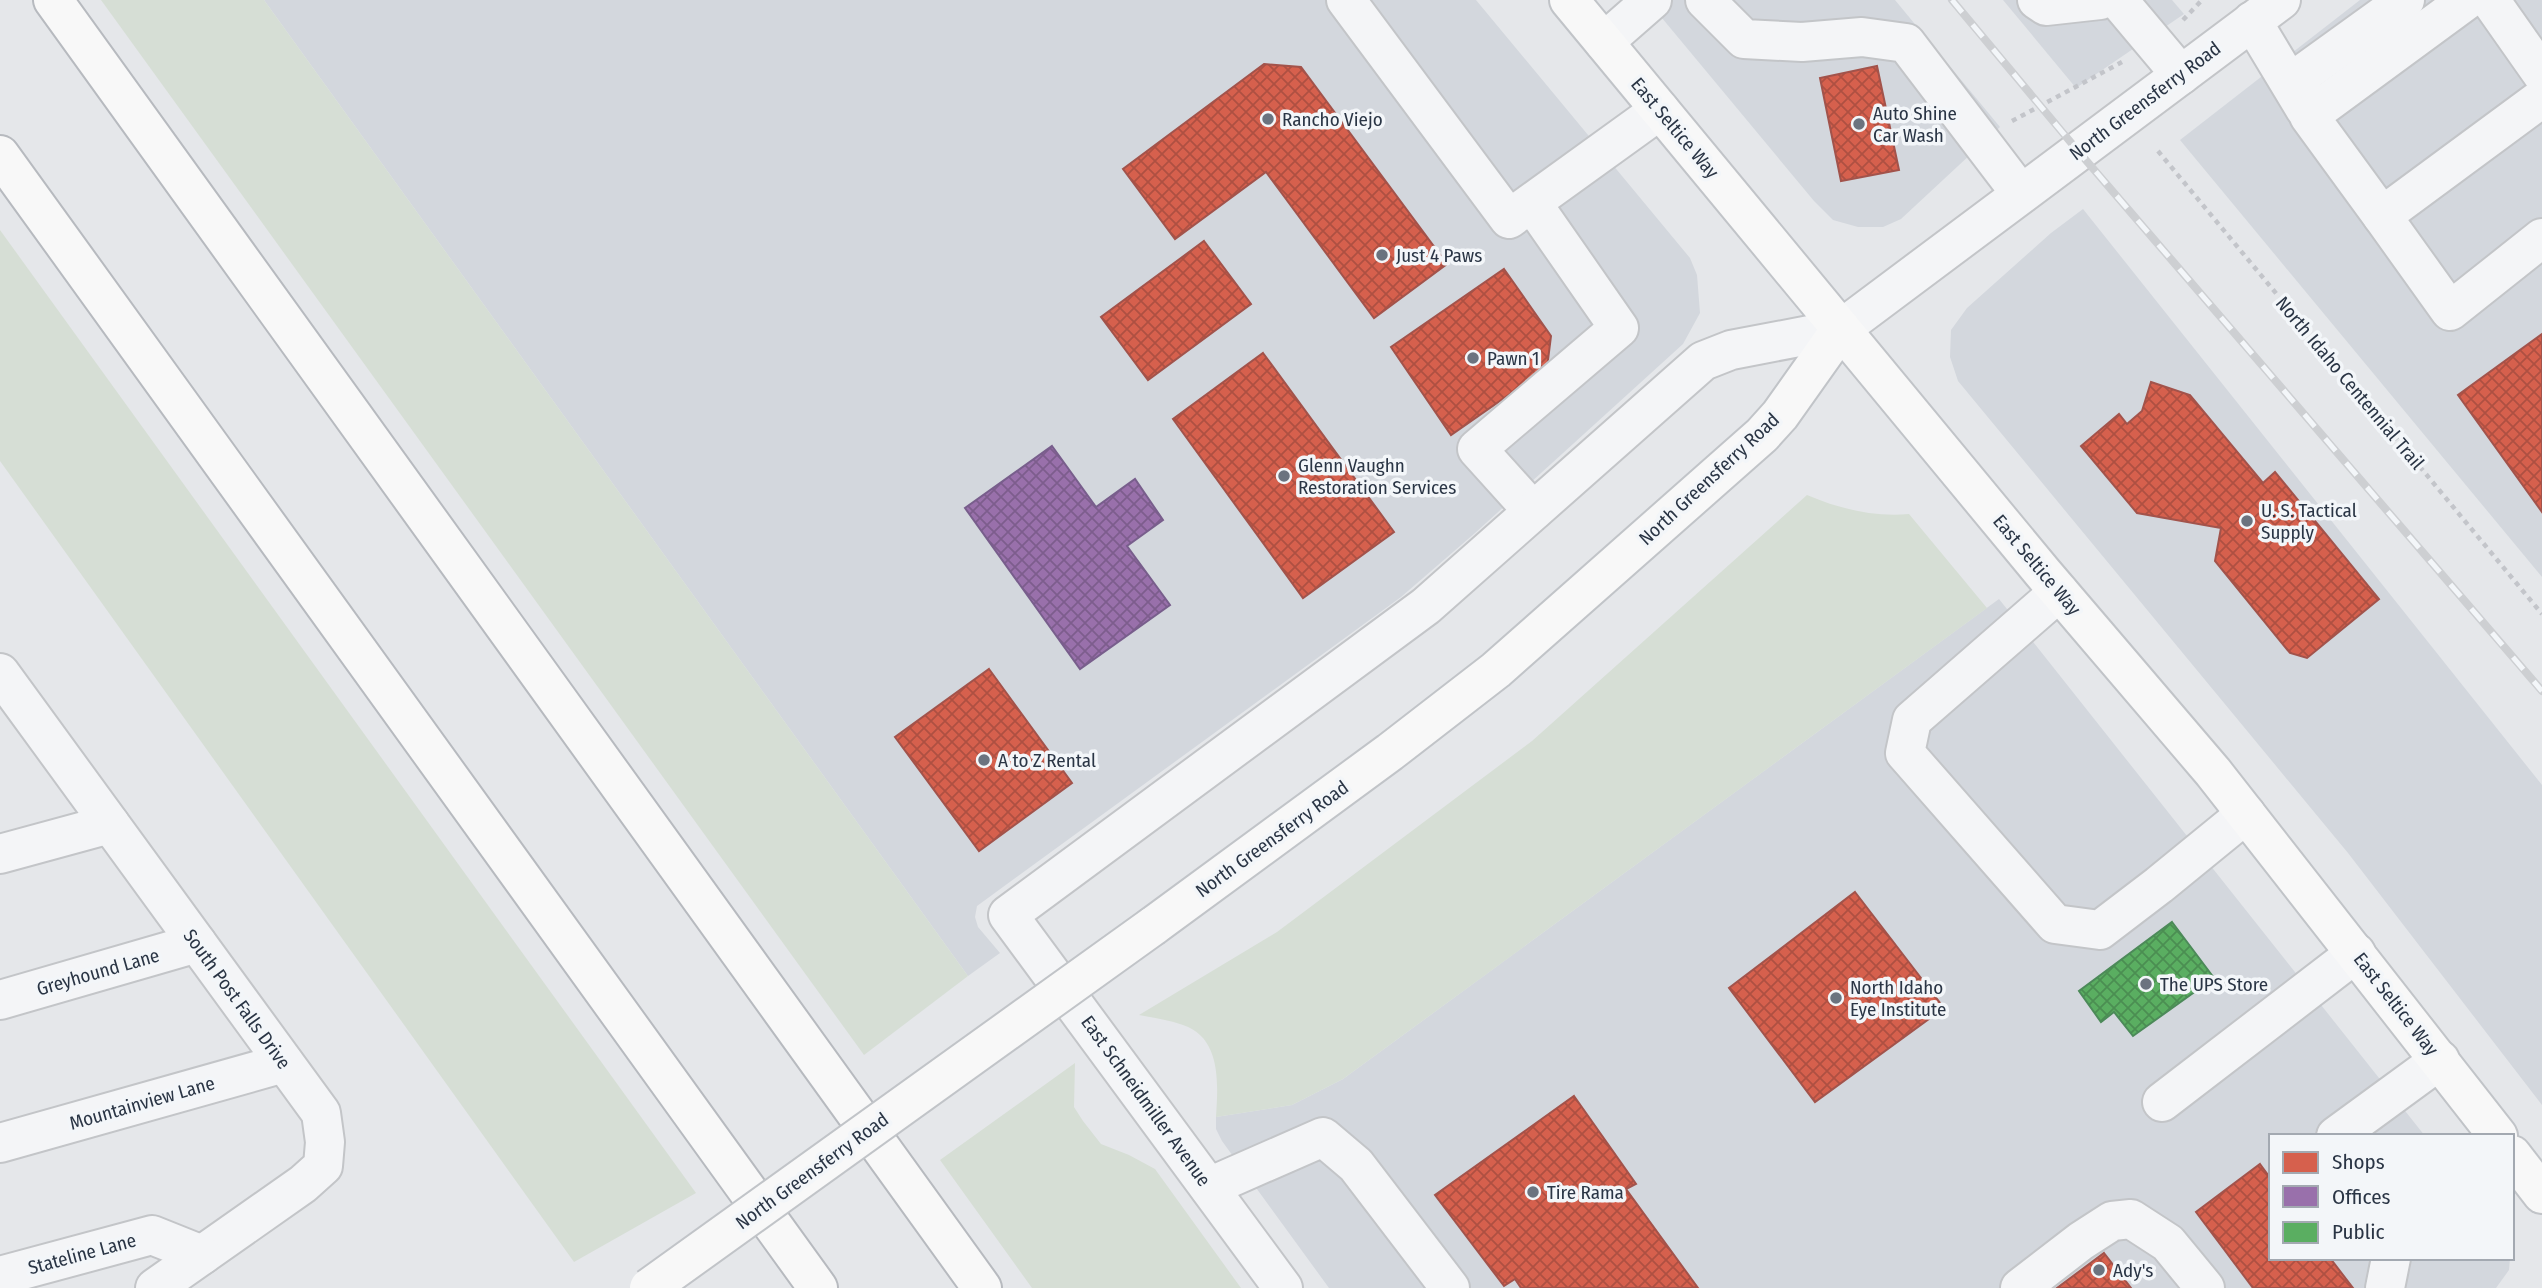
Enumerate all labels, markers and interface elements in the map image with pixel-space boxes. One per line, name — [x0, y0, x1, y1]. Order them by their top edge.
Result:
street label: North Greensferry Road — [2065, 37, 2225, 165]
street label: East Seltice Way — [1626, 73, 1724, 183]
place label: Auto Shine Car Wash — [1873, 102, 1957, 147]
place label: Rancho Viejo — [1282, 108, 1383, 131]
marker: Rancho Viejo — [1260, 111, 1276, 127]
marker: Auto Shine Car Wash — [1851, 116, 1867, 132]
place label: Just 4 Paws — [1396, 244, 1482, 267]
marker: Just 4 Paws — [1374, 247, 1390, 263]
street label: North Idaho Centennial Trail — [2271, 292, 2429, 474]
place label: Pawn 1 — [1487, 347, 1540, 370]
marker: Pawn 1 — [1465, 350, 1481, 366]
street label: North Greensferry Road — [1634, 408, 1784, 550]
place label: Glenn Vaughn Restoration Services — [1298, 454, 1456, 499]
marker: Glenn Vaughn Restoration Services — [1276, 468, 1292, 484]
place label: U. S. Tactical Supply — [2261, 499, 2357, 544]
street label: East Seltice Way — [1988, 510, 2086, 620]
marker: U. S. Tactical Supply — [2239, 513, 2255, 529]
place label: A to Z Rental — [998, 749, 1096, 772]
marker: A to Z Rental — [976, 752, 992, 768]
street label: North Greensferry Road — [1191, 776, 1353, 902]
street label: South Post Falls Drive — [179, 925, 295, 1073]
street label: Greyhound Lane — [34, 944, 162, 1000]
street label: East Seltice Way — [2349, 948, 2444, 1060]
place label: The UPS Store — [2160, 973, 2268, 996]
place label: North Idaho Eye Institute — [1850, 976, 1946, 1021]
marker: The UPS Store — [2138, 976, 2154, 992]
marker: North Idaho Eye Institute — [1828, 990, 1844, 1006]
street label: East Schneidmiller Avenue — [1076, 1011, 1216, 1191]
street label: Mountainview Lane — [67, 1071, 217, 1135]
street label: North Greensferry Road — [731, 1108, 893, 1234]
legend — [2269, 1134, 2514, 1260]
text: Shops — [2332, 1149, 2385, 1175]
place label: Tire Rama — [1547, 1181, 1624, 1204]
marker: Tire Rama — [1525, 1184, 1541, 1200]
text: Offices — [2332, 1184, 2391, 1210]
text: Public — [2332, 1219, 2384, 1245]
street label: Stateline Lane — [26, 1229, 138, 1279]
place label: Ady's — [2113, 1259, 2153, 1282]
marker: Ady's — [2091, 1262, 2107, 1278]

